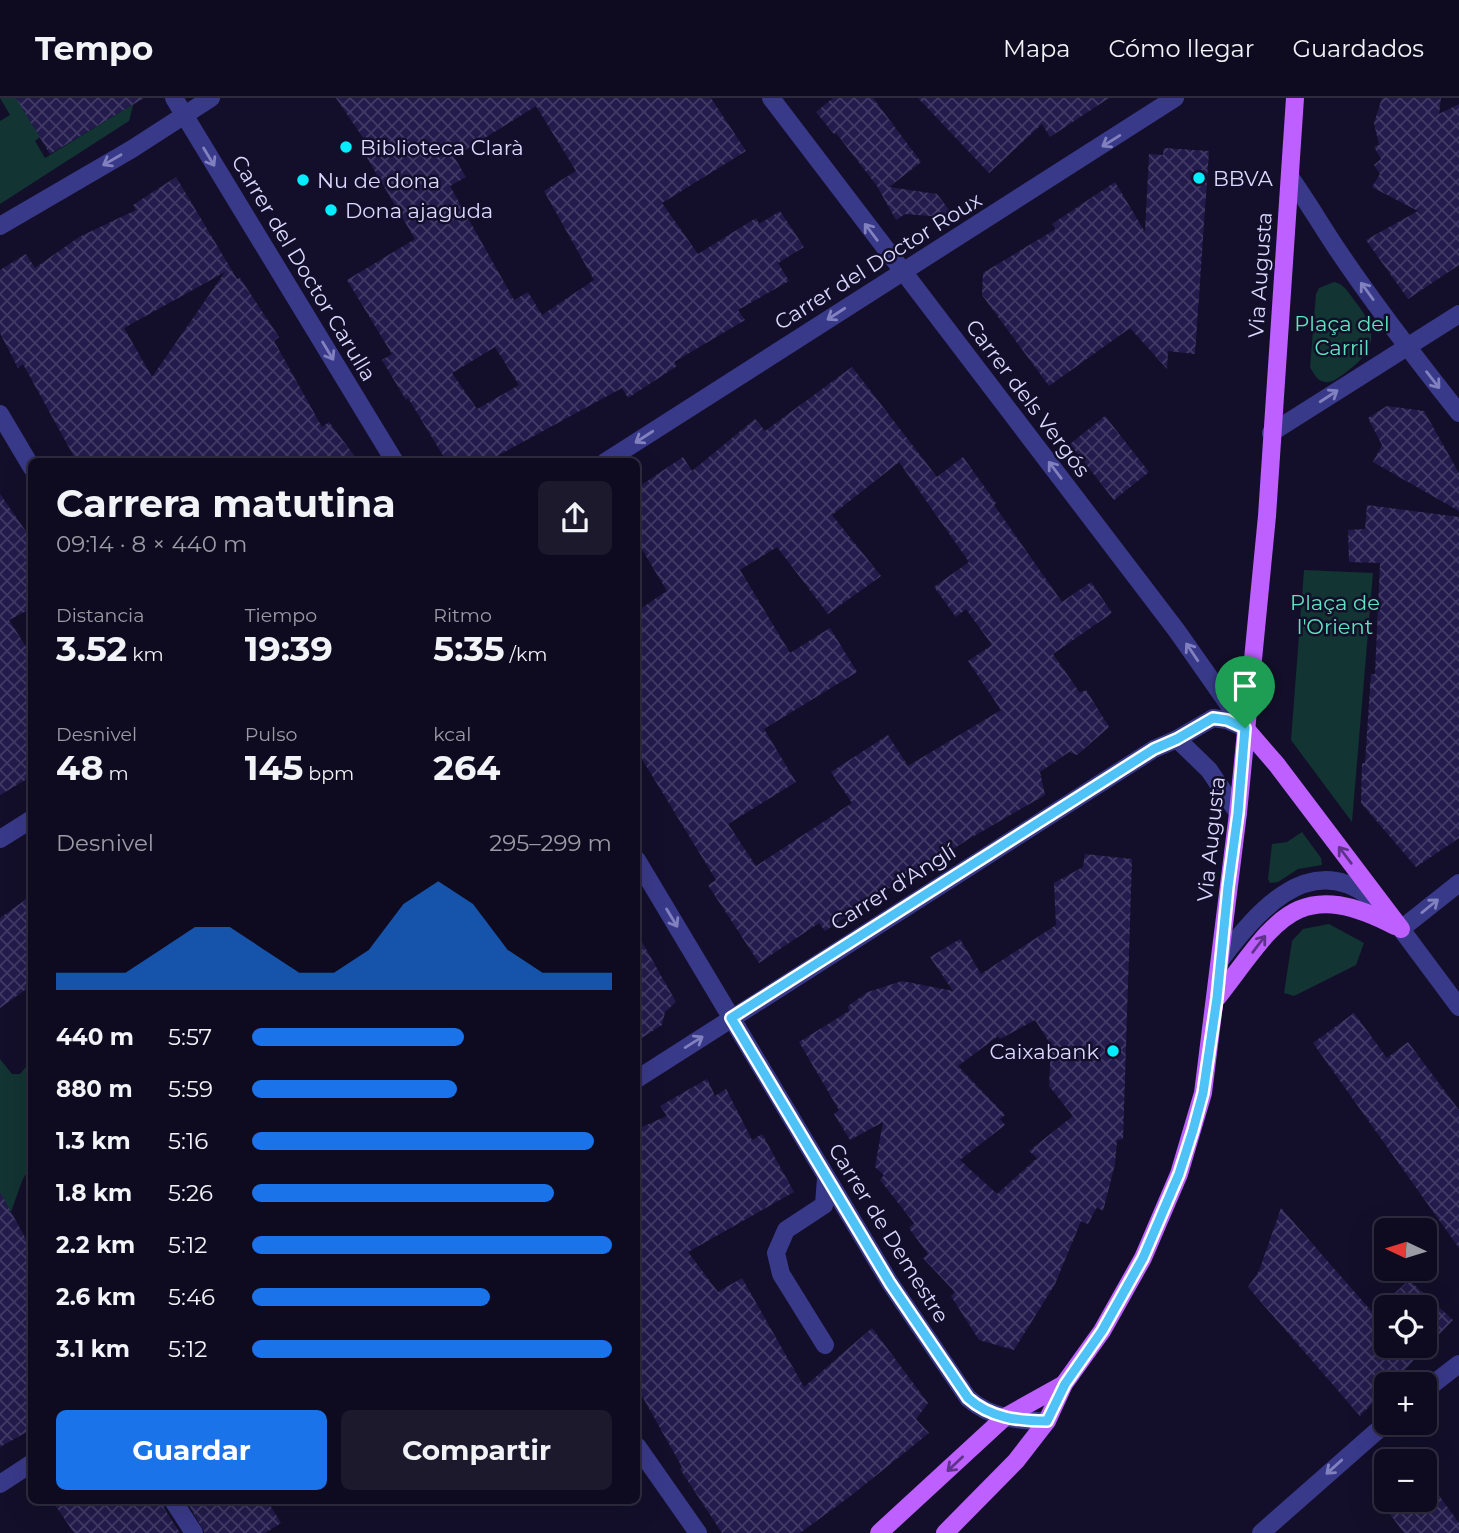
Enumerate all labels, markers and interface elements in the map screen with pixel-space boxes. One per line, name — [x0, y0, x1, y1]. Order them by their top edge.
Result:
text: Tempo — [35, 28, 153, 68]
text: Mapa — [1003, 34, 1070, 63]
text: Cómo llegar — [1108, 34, 1254, 63]
text: Guardados — [1292, 34, 1424, 63]
one-way arrow — [1102, 134, 1122, 148]
place label: Biblioteca Clarà — [360, 135, 524, 160]
marker: Biblioteca Clarà — [338, 139, 354, 155]
one-way arrow — [203, 146, 217, 166]
street label: Carrer del Doctor Carulla — [227, 150, 381, 386]
one-way arrow — [103, 154, 123, 168]
place label: BBVA — [1213, 166, 1274, 191]
place label: Nu de dona — [317, 168, 440, 193]
marker: BBVA — [1191, 170, 1207, 186]
marker: Nu de dona — [295, 172, 311, 188]
street label: Carrer del Doctor Roux — [770, 187, 986, 335]
place label: Dona ajaguda — [345, 198, 493, 223]
marker: Dona ajaguda — [323, 202, 339, 218]
street label: Via Augusta — [1243, 211, 1277, 339]
one-way arrow — [864, 223, 879, 241]
one-way arrow — [1360, 282, 1374, 301]
one-way arrow — [826, 307, 846, 321]
park label: Plaça del Carril — [1294, 311, 1390, 360]
street label: Carrer dels Vergós — [961, 314, 1095, 482]
one-way arrow — [321, 340, 335, 360]
one-way arrow — [1425, 370, 1440, 389]
one-way arrow — [1318, 389, 1338, 403]
one-way arrow — [635, 430, 655, 444]
one-way arrow — [1047, 462, 1062, 480]
text: Carrera matutina — [56, 480, 396, 527]
button: share — [538, 481, 612, 555]
text: 09:14 · 8 × 440 m — [56, 530, 247, 558]
park label: Plaça de l'Orient — [1290, 590, 1380, 639]
text: Distancia — [56, 604, 144, 627]
text: Tiempo — [245, 604, 317, 627]
text: Ritmo — [433, 604, 492, 627]
text: 3.52 — [56, 627, 127, 670]
text: 19:39 — [245, 627, 333, 670]
text: 5:35 — [433, 627, 505, 670]
text: km — [127, 643, 164, 666]
text: /km — [505, 643, 547, 666]
one-way arrow — [1184, 643, 1199, 662]
pin — [1215, 656, 1275, 728]
icon: arrive — [1226, 667, 1264, 705]
text: Desnivel — [56, 723, 137, 746]
text: Pulso — [245, 723, 297, 746]
text: kcal — [433, 723, 471, 746]
text: 48 — [56, 746, 104, 789]
text: 145 — [245, 746, 303, 789]
text: 264 — [433, 746, 500, 789]
text: m — [104, 762, 129, 785]
text: bpm — [303, 762, 354, 785]
street label: Via Augusta — [1192, 775, 1230, 903]
text: Desnivel — [56, 829, 154, 857]
text: 295–299 m — [489, 829, 612, 857]
street label: Carrer d'Anglí — [826, 838, 961, 935]
one-way arrow — [1338, 847, 1353, 865]
one-way arrow — [1421, 899, 1439, 914]
one-way arrow — [666, 908, 680, 928]
one-way arrow — [1252, 935, 1266, 954]
text: 440 m — [56, 1023, 134, 1051]
text: 5:57 — [168, 1023, 212, 1051]
one-way arrow — [684, 1035, 704, 1049]
place label: Caixabank — [990, 1039, 1099, 1064]
marker: Caixabank — [1105, 1043, 1121, 1059]
text: 880 m — [56, 1075, 133, 1103]
text: 5:59 — [168, 1075, 213, 1103]
text: 1.3 km — [56, 1127, 131, 1155]
text: 5:16 — [168, 1127, 208, 1155]
street label: Carrer de Demestre — [824, 1139, 954, 1327]
text: 1.8 km — [56, 1179, 132, 1207]
text: 5:26 — [168, 1179, 213, 1207]
north arrow — [1374, 1218, 1437, 1281]
map controls — [1374, 1218, 1437, 1512]
text: 2.2 km — [56, 1231, 135, 1259]
text: 5:12 — [168, 1231, 207, 1259]
text: 2.6 km — [56, 1283, 136, 1311]
text: 5:46 — [168, 1283, 215, 1311]
button: locate — [1374, 1295, 1437, 1358]
text: 3.1 km — [56, 1335, 130, 1363]
text: 5:12 — [168, 1335, 207, 1363]
button: + — [1374, 1372, 1437, 1435]
button: Guardar — [56, 1410, 327, 1490]
button: Compartir — [341, 1410, 612, 1490]
button: − — [1374, 1449, 1437, 1512]
one-way arrow — [946, 1455, 963, 1472]
one-way arrow — [1326, 1459, 1344, 1475]

